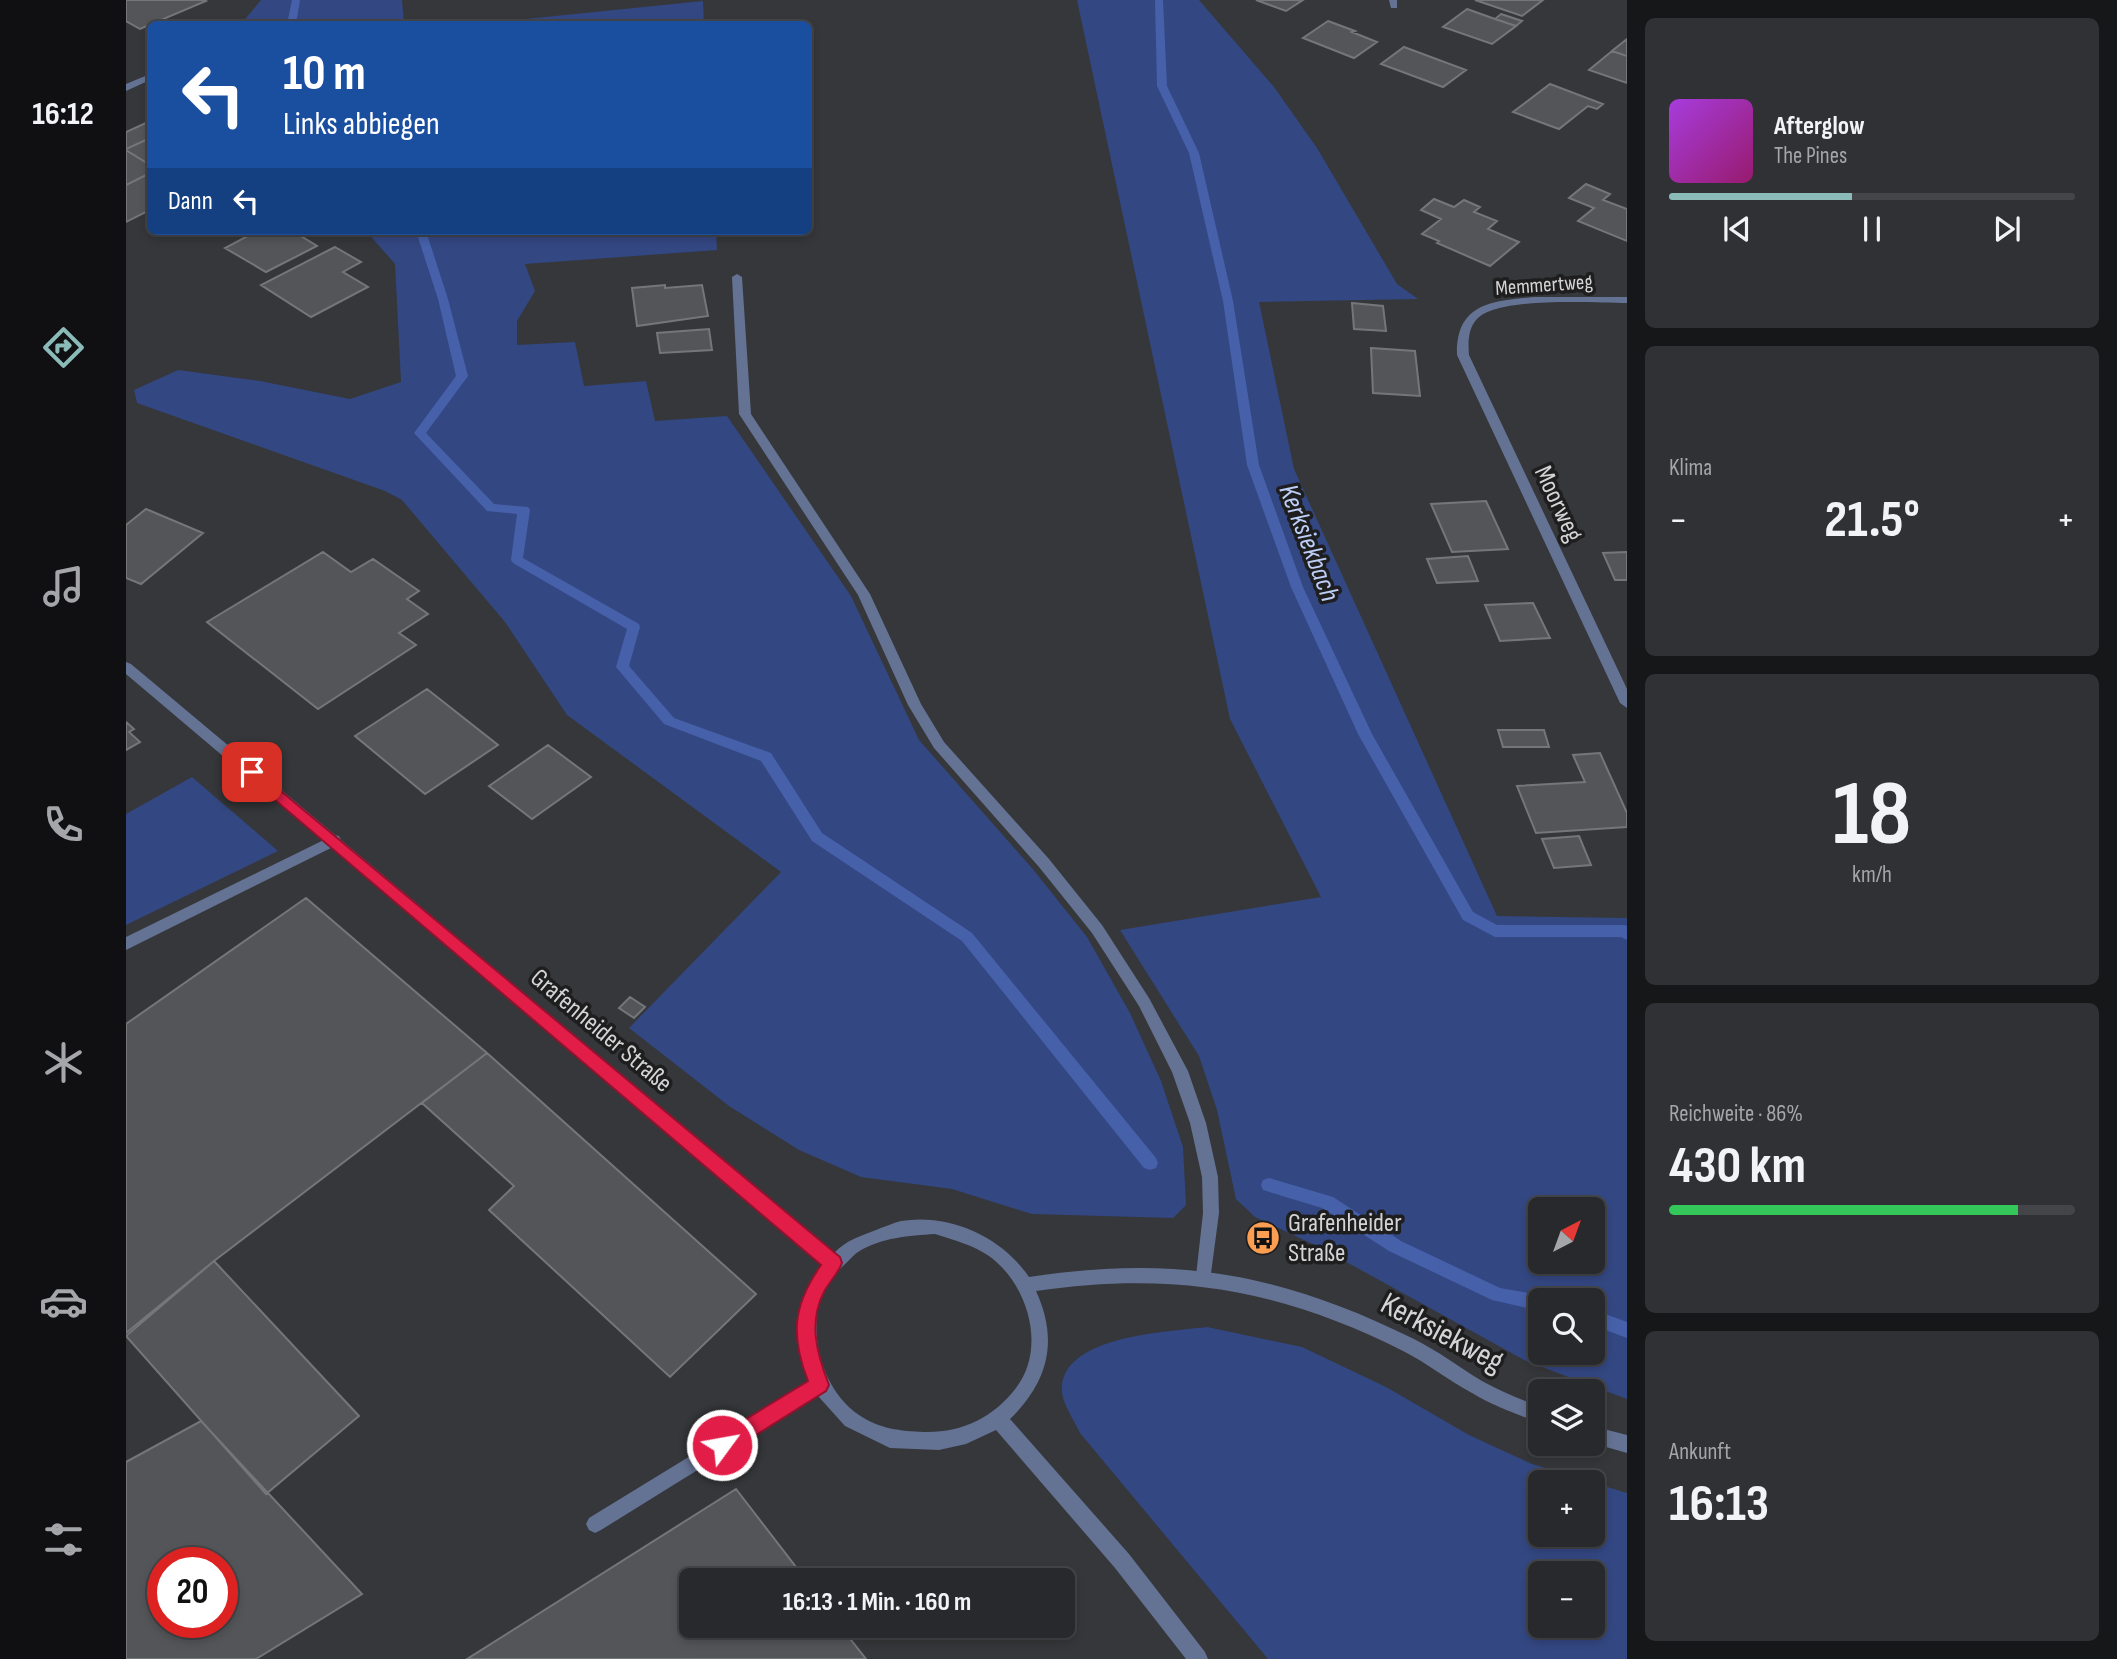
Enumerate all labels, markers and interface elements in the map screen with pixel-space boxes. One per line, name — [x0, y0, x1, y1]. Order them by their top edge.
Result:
text: 10 m — [283, 45, 366, 104]
icon: left — [168, 49, 259, 140]
text: 16:12 — [32, 95, 94, 134]
text: Links abbiegen — [283, 105, 440, 144]
text: Afterglow — [1774, 111, 1865, 142]
text: The Pines — [1774, 142, 1847, 170]
icon: left — [227, 182, 265, 220]
text: Dann — [168, 186, 213, 217]
icon: previous — [1718, 210, 1756, 248]
icon: pause — [1853, 210, 1891, 248]
icon: next — [1988, 210, 2026, 248]
street label: Memmertweg — [1494, 269, 1594, 301]
icon: directions — [39, 323, 88, 372]
text: Klima — [1669, 454, 1712, 482]
street label: Moorweg — [1527, 461, 1589, 547]
water label: Kerksiekbach — [1272, 480, 1346, 606]
text: 21.5° — [1824, 489, 1920, 552]
text: − — [1669, 498, 1688, 543]
text: + — [2056, 498, 2075, 543]
icon: music — [39, 562, 88, 611]
pin — [222, 742, 282, 802]
icon: arrive — [233, 753, 271, 791]
text: 18 — [1833, 761, 1911, 870]
icon: phone — [39, 800, 88, 849]
text: km/h — [1852, 861, 1892, 889]
street label: Grafenheider Straße — [524, 963, 678, 1099]
icon: climate — [39, 1038, 88, 1087]
text: Reichweite · 86% — [1669, 1100, 1803, 1128]
text: 430 km — [1669, 1135, 1806, 1198]
north arrow — [1528, 1197, 1605, 1274]
map controls — [1528, 1197, 1605, 1638]
place label: Grafenheider Straße — [1288, 1208, 1402, 1269]
bus stop icon: Grafenheider Straße — [1244, 1219, 1282, 1257]
icon: car — [39, 1277, 88, 1326]
street label: Kerksiekweg — [1374, 1284, 1510, 1382]
button: search — [1528, 1288, 1605, 1365]
button: layers — [1528, 1379, 1605, 1456]
position arrow — [685, 1408, 759, 1482]
text: Ankunft — [1669, 1438, 1731, 1466]
button: + — [1528, 1470, 1605, 1547]
text: 16:13 — [1669, 1473, 1769, 1536]
icon: filters — [39, 1515, 88, 1564]
speed limit sign: 20 — [147, 1547, 238, 1638]
button: − — [1528, 1561, 1605, 1638]
text: 16:13 · 1 Min. · 160 m — [783, 1587, 971, 1618]

